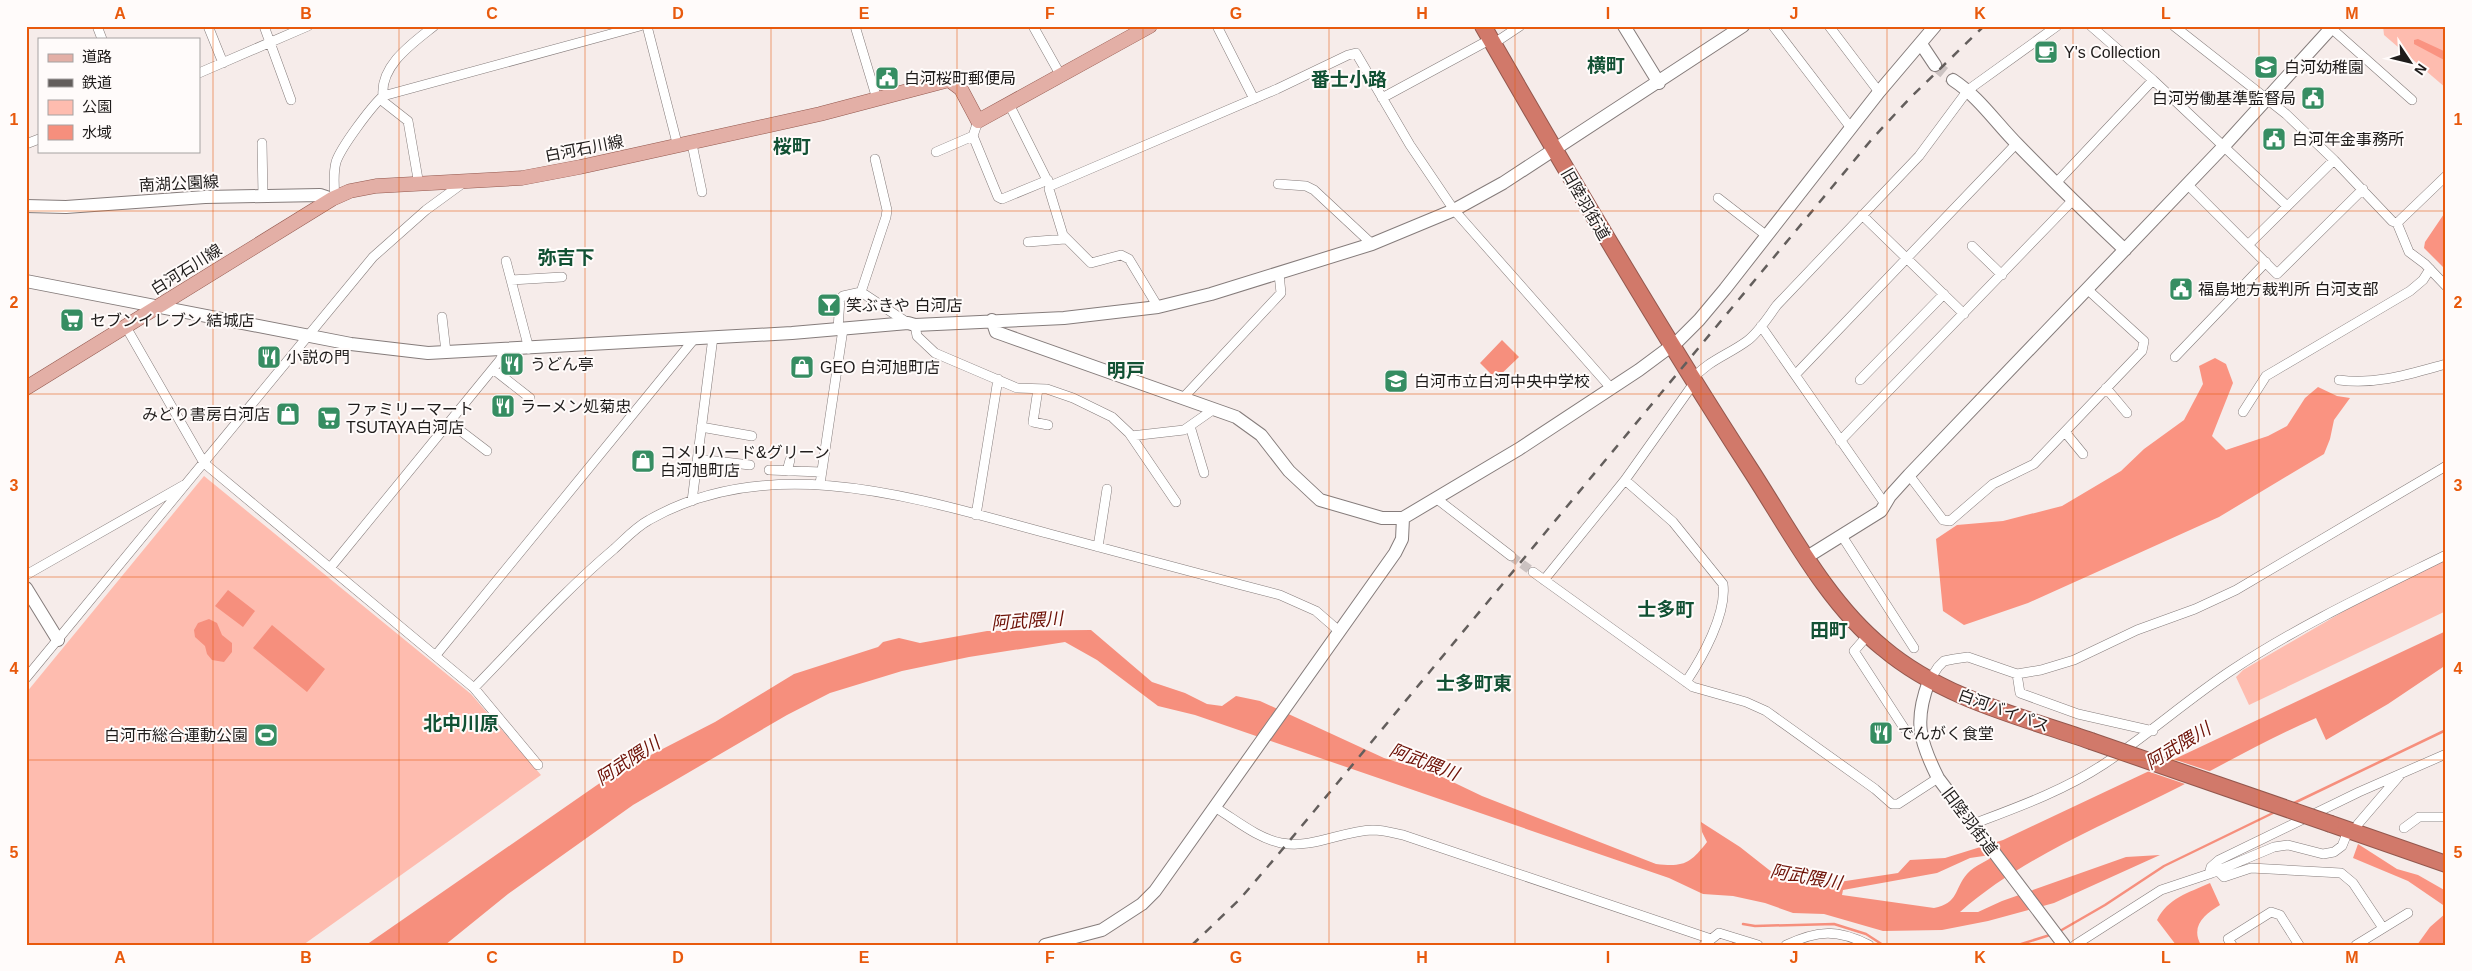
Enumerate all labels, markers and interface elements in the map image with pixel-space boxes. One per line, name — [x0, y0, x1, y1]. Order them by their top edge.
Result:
text: A — [114, 5, 126, 22]
text: B — [300, 5, 312, 22]
text: C — [486, 5, 498, 22]
text: D — [672, 5, 684, 22]
text: E — [859, 5, 870, 22]
text: F — [1045, 5, 1055, 22]
text: G — [1230, 5, 1242, 22]
text: H — [1416, 5, 1428, 22]
text: I — [1606, 5, 1610, 22]
text: J — [1790, 5, 1798, 22]
text: K — [1974, 5, 1986, 22]
text: L — [2161, 5, 2171, 22]
text: M — [2345, 5, 2359, 22]
legend — [38, 38, 200, 152]
north arrow — [2384, 38, 2434, 88]
cafe icon: Y's Collection — [2033, 39, 2059, 65]
place label: Y's Collection — [2064, 44, 2160, 61]
text: 道路 — [82, 48, 112, 65]
school or university icon: 白河幼稚園 — [2253, 54, 2279, 80]
district label: 横町 — [1587, 55, 1625, 76]
place label: 白河幼稚園 — [2284, 59, 2364, 76]
text: N — [2411, 61, 2430, 78]
public building icon: 白河桜町郵便局 — [874, 65, 900, 91]
district label: 番士小路 — [1311, 69, 1387, 90]
place label: 白河桜町郵便局 — [904, 70, 1016, 87]
text: 鉄道 — [82, 74, 112, 91]
public building icon: 白河労働基準監督局 — [2300, 85, 2326, 111]
place label: 白河労働基準監督局 — [2152, 90, 2296, 107]
text: 公園 — [82, 98, 112, 115]
text: 1 — [10, 111, 19, 128]
text: 1 — [2454, 111, 2463, 128]
text: 水域 — [82, 124, 112, 141]
public building icon: 白河年金事務所 — [2261, 126, 2287, 152]
place label: 白河年金事務所 — [2292, 131, 2404, 148]
street label: 白河石川線 — [543, 133, 625, 164]
district label: 桜町 — [773, 136, 811, 157]
street label: 旧陸羽街道 — [1558, 165, 1613, 243]
street label: 南湖公園線 — [139, 173, 219, 194]
street label: 白河石川線 — [148, 241, 225, 298]
district label: 弥吉下 — [537, 247, 595, 268]
public building icon: 福島地方裁判所 白河支部 — [2168, 276, 2194, 302]
place label: 福島地方裁判所 白河支部 — [2198, 281, 2378, 298]
bar icon: 笑ぶきや 白河店 — [816, 292, 842, 318]
text: 2 — [10, 294, 19, 311]
text: 2 — [2454, 294, 2463, 311]
place label: 笑ぶきや 白河店 — [846, 297, 962, 314]
supermarket icon: セブンイレブン 結城店 — [59, 307, 85, 333]
place label: セブンイレブン 結城店 — [90, 312, 254, 329]
restaurant icon: 小説の門 — [256, 344, 282, 370]
place label: 小説の門 — [286, 349, 350, 366]
restaurant icon: うどん亭 — [499, 351, 525, 377]
shop icon: GEO 白河旭町店 — [789, 354, 815, 380]
place label: うどん亭 — [530, 356, 594, 373]
place label: GEO 白河旭町店 — [820, 359, 940, 376]
district label: 明戸 — [1107, 360, 1145, 381]
school or university icon: 白河市立白河中央中学校 — [1383, 368, 1409, 394]
place label: 白河市立白河中央中学校 — [1414, 373, 1590, 390]
restaurant icon: ラーメン処菊忠 — [490, 393, 516, 419]
place label: ラーメン処菊忠 — [520, 398, 631, 415]
shop icon: みどり書房白河店 — [275, 401, 301, 427]
place label: ファミリーマート TSUTAYA白河店 — [346, 401, 474, 436]
supermarket icon: ファミリーマート TSUTAYA白河店 — [316, 405, 342, 431]
place label: みどり書房白河店 — [142, 406, 270, 423]
place label: コメリハード&グリーン 白河旭町店 — [660, 444, 830, 479]
shop icon: コメリハード&グリーン 白河旭町店 — [630, 448, 656, 474]
text: 3 — [10, 477, 19, 494]
text: 3 — [2454, 477, 2463, 494]
district label: 士多町 — [1637, 599, 1695, 620]
water label: 阿武隈川 — [990, 608, 1066, 633]
district label: 田町 — [1810, 620, 1848, 641]
text: 4 — [10, 660, 19, 677]
text: 4 — [2454, 660, 2463, 677]
district label: 士多町東 — [1436, 673, 1512, 694]
street label: 白河バイパス — [1956, 686, 2052, 735]
district label: 北中川原 — [423, 713, 499, 734]
water label: 阿武隈川 — [2142, 718, 2216, 773]
restaurant icon: でんがく食堂 — [1868, 720, 1894, 746]
sports icon: 白河市総合運動公園 — [253, 722, 279, 748]
place label: でんがく食堂 — [1898, 725, 1994, 742]
place label: 白河市総合運動公園 — [104, 727, 248, 744]
water label: 阿武隈川 — [592, 732, 665, 789]
water label: 阿武隈川 — [1387, 740, 1463, 785]
street label: 旧陸羽街道 — [1939, 784, 2000, 858]
text: 5 — [10, 844, 19, 861]
text: 5 — [2454, 844, 2463, 861]
water label: 阿武隈川 — [1769, 861, 1845, 893]
text: A — [114, 949, 126, 966]
text: B — [300, 949, 312, 966]
text: C — [486, 949, 498, 966]
text: D — [672, 949, 684, 966]
text: E — [859, 949, 870, 966]
text: F — [1045, 949, 1055, 966]
text: G — [1230, 949, 1242, 966]
text: H — [1416, 949, 1428, 966]
text: I — [1606, 949, 1610, 966]
text: J — [1790, 949, 1798, 966]
text: K — [1974, 949, 1986, 966]
text: L — [2161, 949, 2171, 966]
text: M — [2345, 949, 2359, 966]

